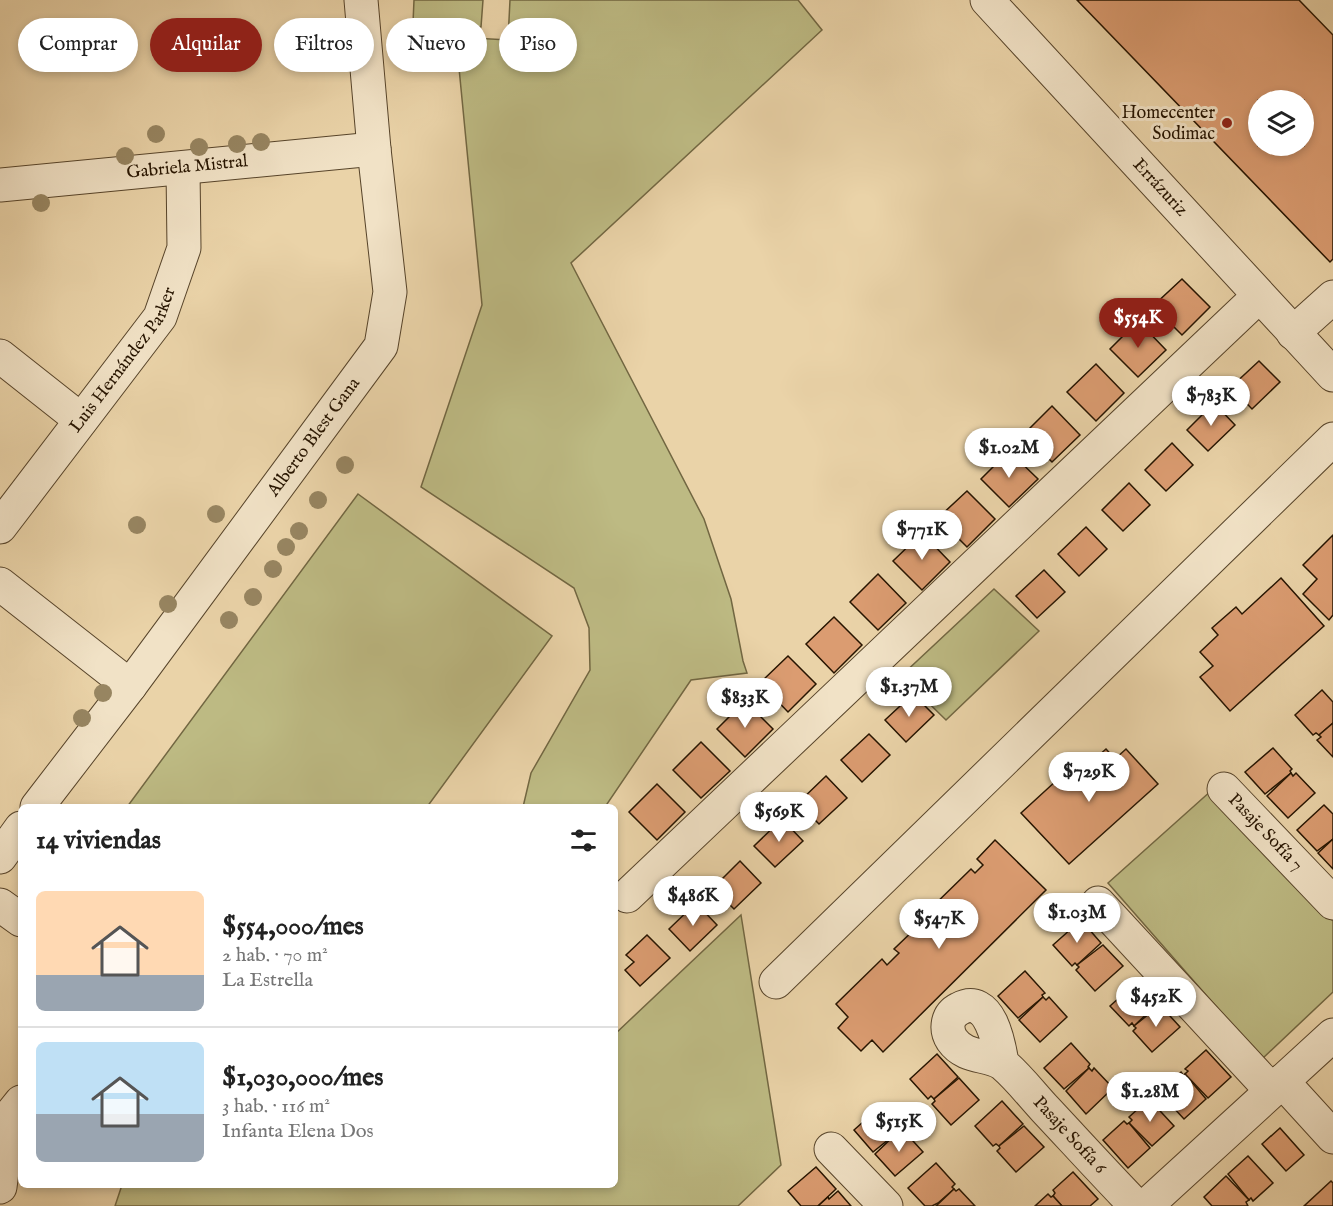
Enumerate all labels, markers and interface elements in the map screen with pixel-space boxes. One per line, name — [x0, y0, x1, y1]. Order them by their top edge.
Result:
chip: Comprar — [18, 18, 138, 72]
chip: Alquilar — [150, 18, 262, 72]
chip: Filtros — [274, 18, 374, 72]
chip: Nuevo — [386, 18, 487, 72]
chip: Piso — [499, 18, 577, 72]
map controls — [1248, 90, 1314, 156]
button: layers — [1248, 90, 1314, 156]
place label: Homecenter Sodimac — [1121, 102, 1215, 146]
marker: Homecenter Sodimac — [1220, 116, 1234, 130]
street label: Gabriela Mistral — [126, 150, 249, 184]
street label: Errázuriz — [1127, 154, 1192, 221]
street label: Luis Hernández Parker — [64, 284, 181, 438]
pin: $554K — [1096, 298, 1180, 349]
text: $554K — [1113, 305, 1163, 330]
street label: Alberto Blest Gana — [262, 373, 365, 502]
pin: $783K — [1169, 376, 1253, 427]
text: $783K — [1186, 383, 1236, 408]
pin: $1.02M — [960, 428, 1058, 479]
text: $1.02M — [979, 435, 1039, 460]
pin: $771K — [880, 510, 964, 561]
text: $771K — [896, 517, 948, 542]
pin: $1.37M — [860, 667, 958, 718]
text: $1.37M — [880, 674, 938, 699]
pin: $833K — [703, 678, 787, 729]
text: $833K — [721, 685, 769, 710]
pin: $729K — [1047, 752, 1131, 803]
text: $729K — [1062, 759, 1116, 784]
street label: Pasaje Sofía 7 — [1223, 789, 1308, 876]
pin: $569K — [737, 792, 821, 843]
text: $569K — [754, 799, 804, 824]
text: 14 viviendas — [36, 824, 161, 857]
icon: filters — [567, 824, 600, 857]
pin: $486K — [651, 876, 735, 927]
text: $486K — [667, 883, 719, 908]
pin: $1.03M — [1028, 893, 1126, 944]
pin: $547K — [897, 899, 981, 950]
text: $1.03M — [1048, 900, 1106, 925]
text: $547K — [913, 906, 965, 931]
text: $554,000/mes — [222, 910, 364, 943]
icon: home — [84, 915, 156, 987]
text: 2 hab. · 70 m² — [222, 943, 328, 968]
text: La Estrella — [222, 968, 313, 993]
pin: $452K — [1114, 977, 1198, 1028]
text: $452K — [1130, 984, 1182, 1009]
text: $1,030,000/mes — [222, 1061, 383, 1094]
icon: home — [84, 1066, 156, 1138]
pin: $1.28M — [1101, 1072, 1199, 1123]
text: $1.28M — [1121, 1079, 1179, 1104]
street label: Pasaje Sofía 6 — [1028, 1092, 1111, 1179]
text: 3 hab. · 116 m² — [222, 1094, 330, 1119]
pin: $515K — [857, 1102, 941, 1153]
text: $515K — [875, 1109, 923, 1134]
text: Infanta Elena Dos — [222, 1119, 374, 1144]

